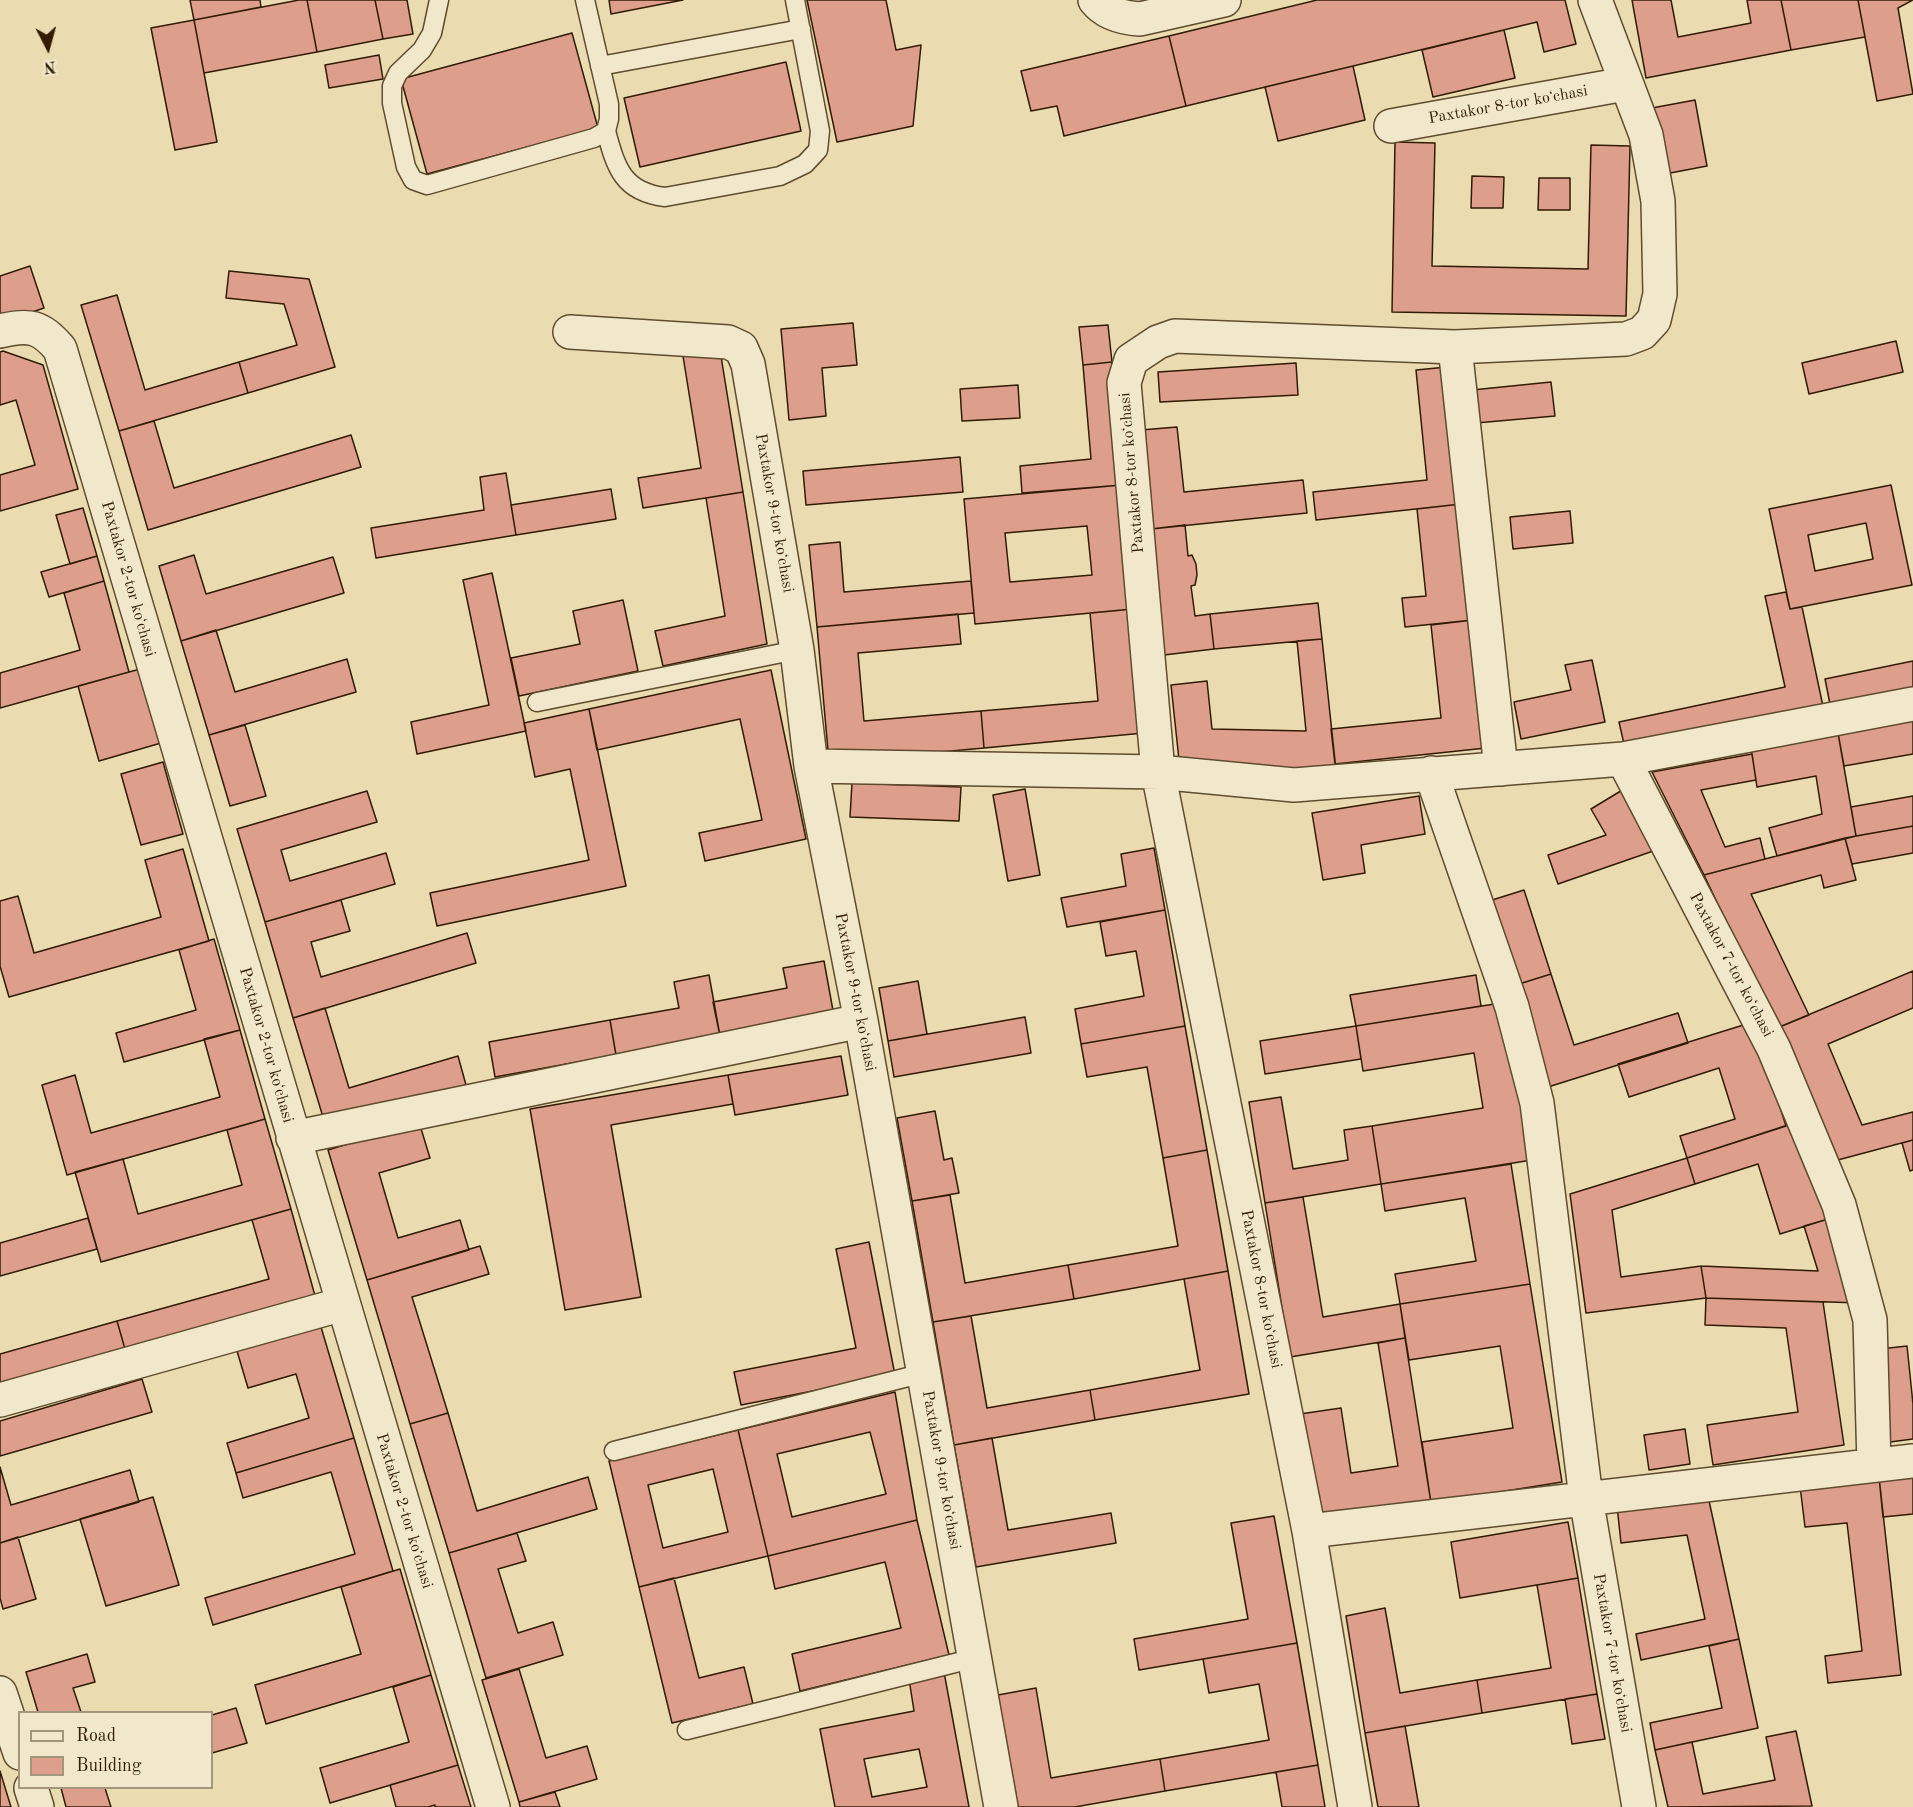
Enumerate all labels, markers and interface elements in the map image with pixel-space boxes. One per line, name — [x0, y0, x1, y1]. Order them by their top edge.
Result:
north arrow — [18, 18, 78, 78]
text: N — [43, 57, 57, 74]
street label: Paxtakor 8-tor koʻchasi — [1427, 82, 1589, 128]
street label: Paxtakor 8-tor koʻchasi — [1115, 392, 1149, 554]
street label: Paxtakor 9-tor koʻchasi — [751, 432, 797, 594]
street label: Paxtakor 2-tor koʻchasi — [97, 499, 159, 659]
street label: Paxtakor 7-tor koʻchasi — [1685, 889, 1777, 1041]
street label: Paxtakor 9-tor koʻchasi — [830, 911, 880, 1073]
street label: Paxtakor 2-tor koʻchasi — [235, 965, 297, 1125]
street label: Paxtakor 8-tor koʻchasi — [1236, 1208, 1286, 1370]
street label: Paxtakor 9-tor koʻchasi — [918, 1389, 964, 1551]
street label: Paxtakor 2-tor koʻchasi — [371, 1431, 437, 1591]
street label: Paxtakor 7-tor koʻchasi — [1589, 1572, 1635, 1734]
legend — [18, 1711, 213, 1789]
text: Road — [76, 1727, 116, 1745]
text: Building — [76, 1757, 141, 1775]

